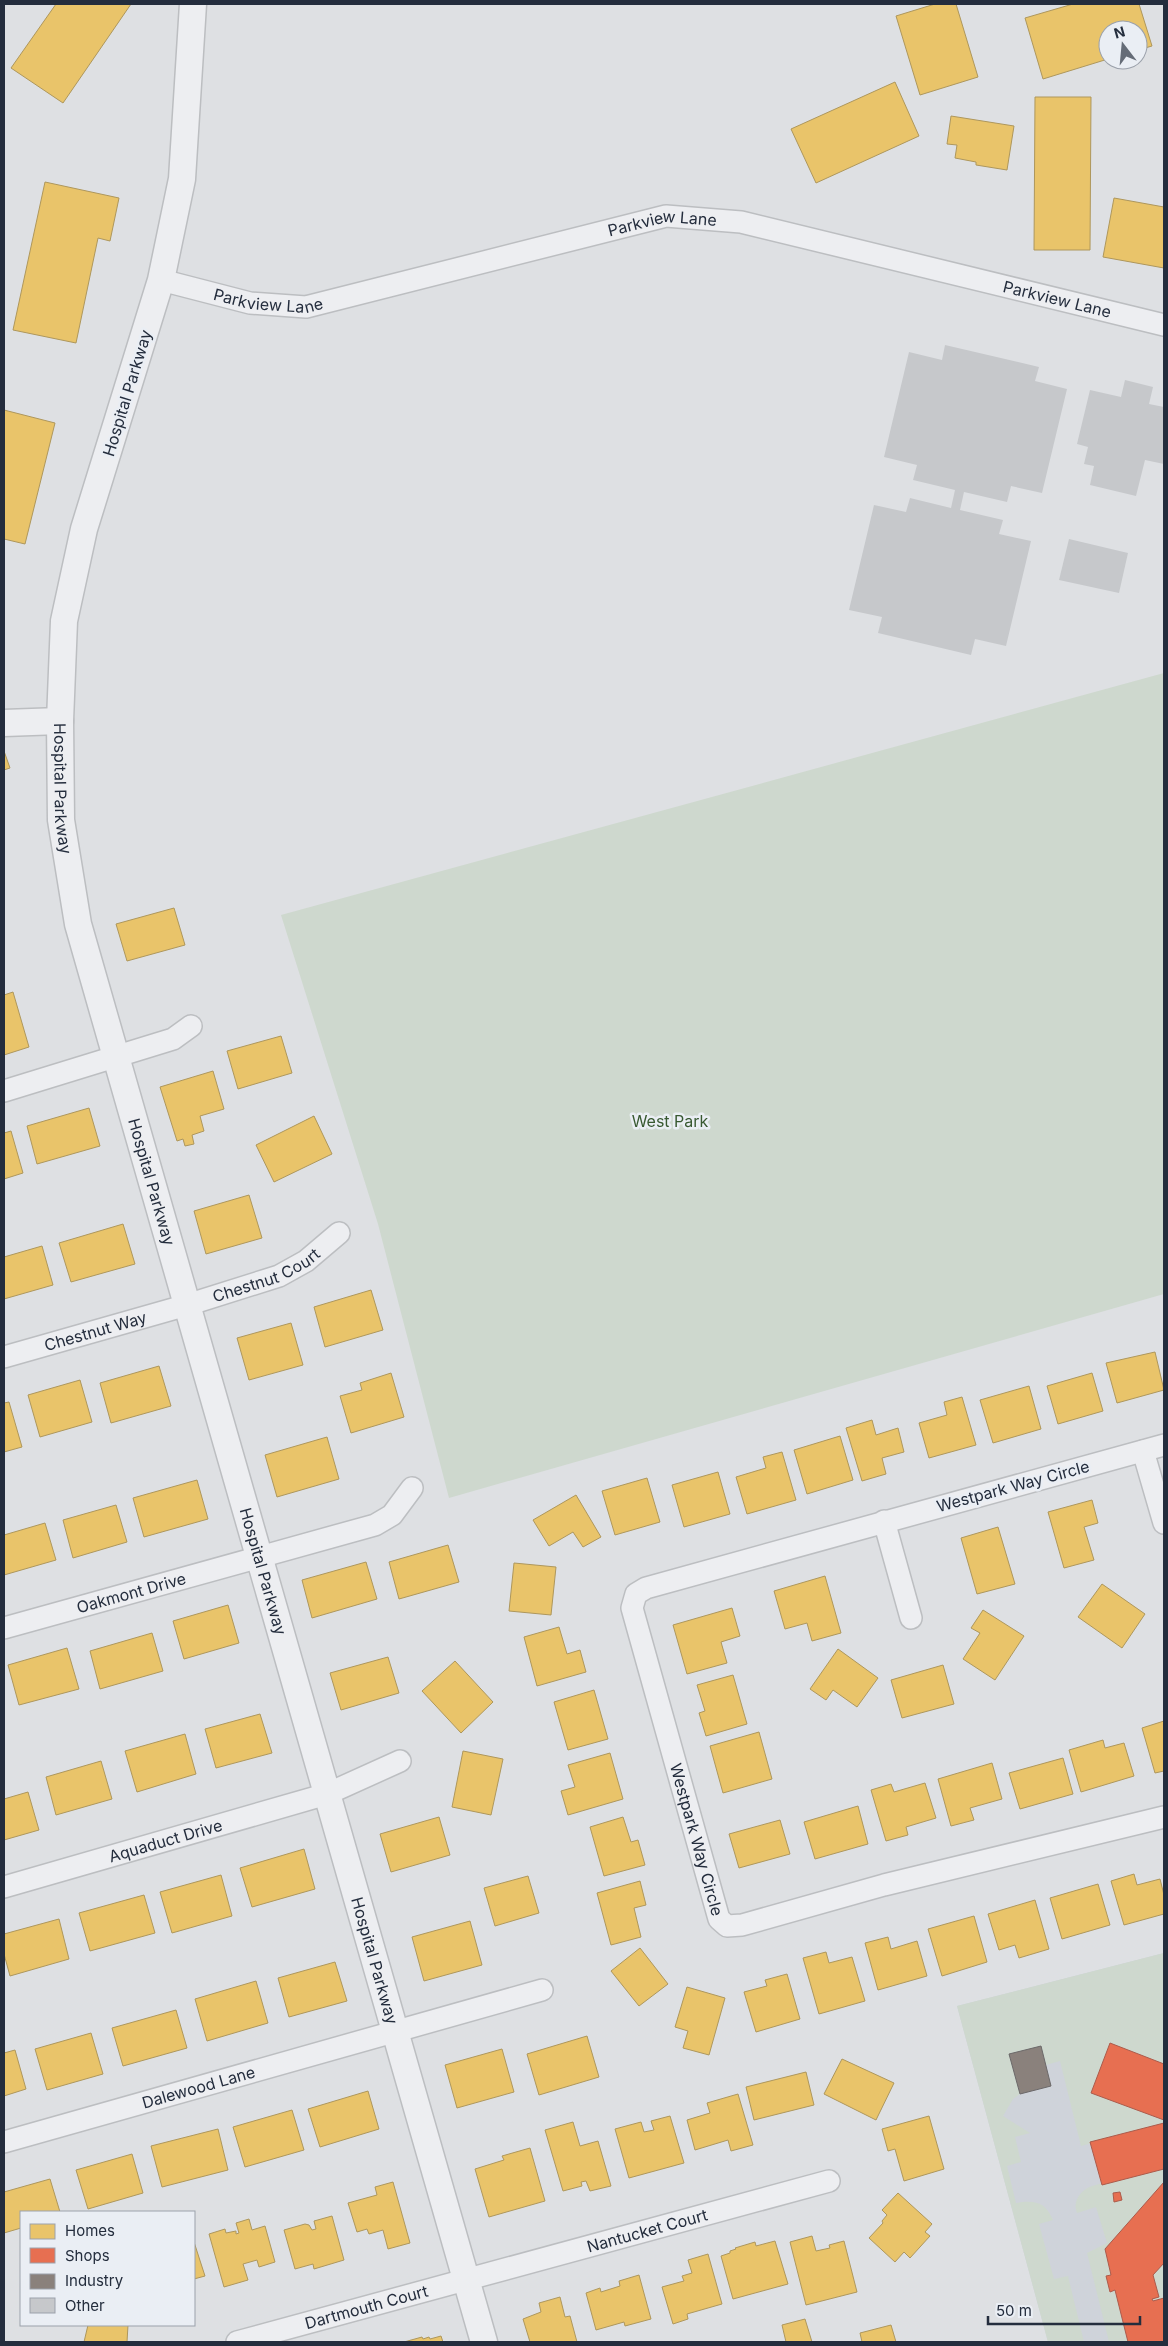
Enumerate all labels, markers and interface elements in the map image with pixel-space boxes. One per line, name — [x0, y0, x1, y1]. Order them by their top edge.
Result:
north arrow — [1098, 20, 1148, 70]
text: N — [1112, 22, 1127, 42]
street label: Parkview Lane — [606, 206, 718, 240]
street label: Parkview Lane — [1001, 276, 1113, 322]
street label: Parkview Lane — [211, 284, 325, 317]
street label: Hospital Parkway — [98, 327, 156, 459]
street label: Hospital Parkway — [50, 723, 76, 855]
park label: West Park — [632, 1111, 709, 1131]
street label: Hospital Parkway — [124, 1116, 180, 1248]
street label: Chestnut Court — [210, 1244, 324, 1306]
street label: Chestnut Way — [42, 1307, 149, 1355]
street label: Westpark Way Circle — [934, 1456, 1092, 1516]
street label: Hospital Parkway — [236, 1505, 291, 1637]
street label: Oakmont Drive — [74, 1568, 188, 1617]
street label: Westpark Way Circle — [666, 1761, 728, 1918]
street label: Aquaduct Drive — [106, 1815, 224, 1866]
street label: Hospital Parkway — [347, 1895, 402, 2027]
street label: Dalewood Lane — [140, 2062, 257, 2113]
street label: Nantucket Court — [585, 2205, 710, 2256]
legend — [20, 2211, 195, 2326]
text: Homes — [65, 2221, 115, 2240]
text: Shops — [65, 2246, 110, 2265]
text: Industry — [65, 2271, 124, 2290]
street label: Dartmouth Court — [303, 2281, 430, 2333]
scale bar — [988, 2294, 1140, 2326]
text: Other — [65, 2296, 105, 2315]
text: 50 m — [996, 2301, 1032, 2320]

